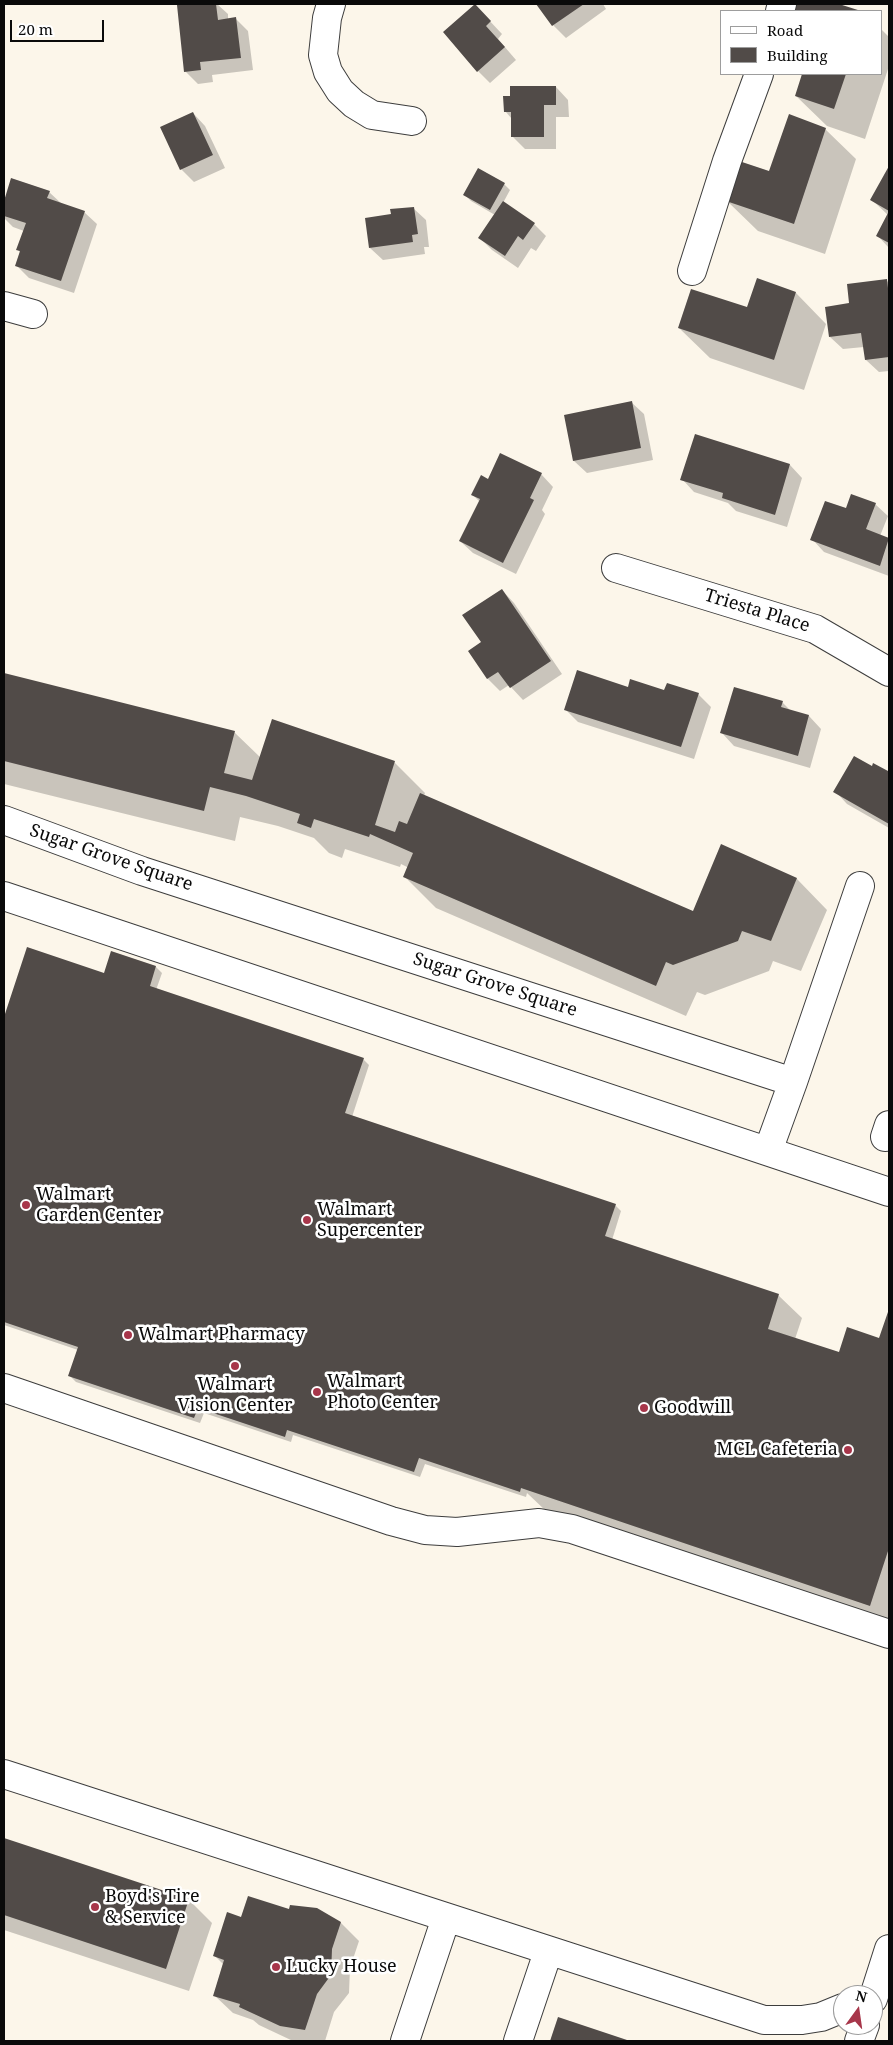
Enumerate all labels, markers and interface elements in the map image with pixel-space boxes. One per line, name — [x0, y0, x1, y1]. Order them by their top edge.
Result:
scale bar — [12, 10, 106, 42]
legend — [720, 10, 883, 75]
text: 20 m — [18, 19, 53, 39]
text: Road — [767, 20, 803, 40]
text: Building — [767, 45, 828, 65]
street label: Triesta Place — [702, 585, 812, 637]
street label: Sugar Grove Square — [27, 820, 195, 896]
street label: Sugar Grove Square — [410, 948, 580, 1022]
place label: Walmart Garden Center — [36, 1184, 161, 1226]
marker: Walmart Garden Center — [20, 1199, 32, 1211]
place label: Walmart Supercenter — [317, 1199, 422, 1242]
marker: Walmart Supercenter — [301, 1214, 313, 1226]
place label: Walmart Pharmacy — [138, 1324, 305, 1346]
marker: Walmart Pharmacy — [122, 1329, 134, 1341]
marker: Walmart Vision Center — [229, 1360, 241, 1372]
place label: Walmart Photo Center — [327, 1371, 438, 1414]
place label: Walmart Vision Center — [177, 1374, 293, 1416]
marker: Walmart Photo Center — [311, 1386, 323, 1398]
place label: Goodwill — [654, 1397, 731, 1419]
marker: Goodwill — [638, 1402, 650, 1414]
place label: MCL Cafeteria — [716, 1439, 838, 1461]
marker: MCL Cafeteria — [842, 1444, 854, 1456]
place label: Boyd's Tire & Service — [105, 1886, 200, 1928]
marker: Boyd's Tire & Service — [89, 1901, 101, 1913]
place label: Lucky House — [286, 1956, 397, 1978]
marker: Lucky House — [270, 1961, 282, 1973]
north arrow — [833, 1985, 883, 2035]
text: N — [854, 1985, 869, 2006]

